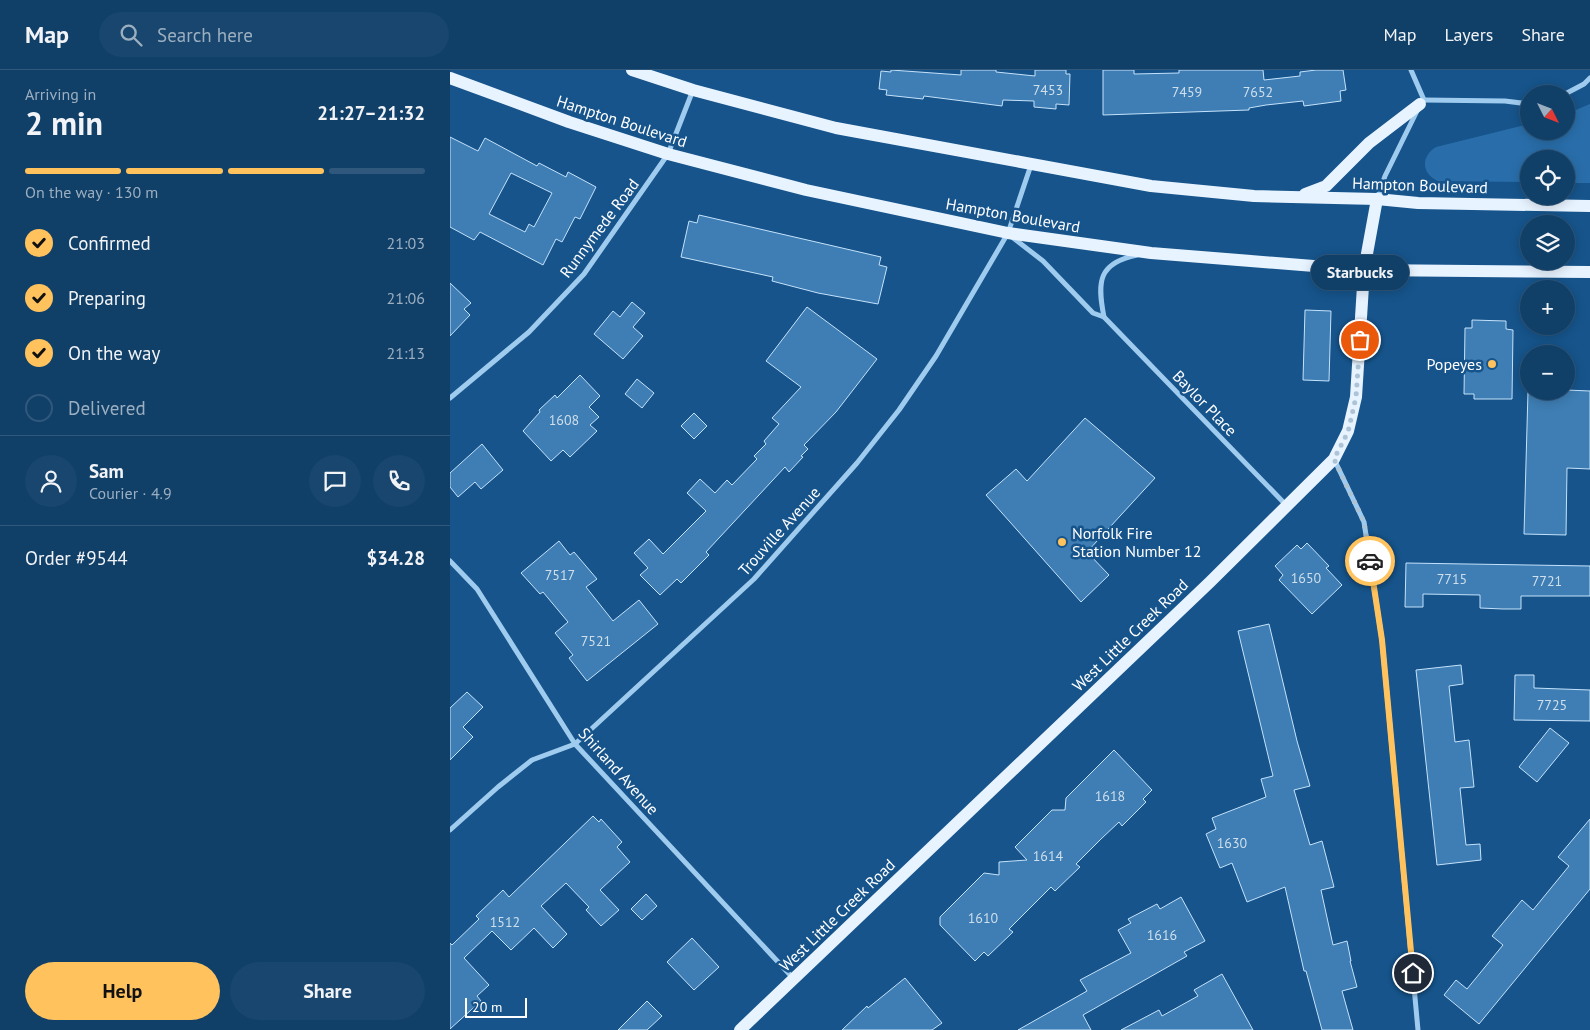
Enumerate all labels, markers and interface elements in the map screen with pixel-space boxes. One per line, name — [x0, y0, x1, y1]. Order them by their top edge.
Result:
search box — [99, 12, 449, 57]
text: Map — [25, 19, 69, 50]
icon: search — [117, 21, 145, 49]
text: Search here — [157, 23, 253, 47]
text: Map — [1384, 23, 1416, 46]
text: Layers — [1444, 23, 1493, 46]
text: Share — [1521, 23, 1565, 46]
house number: 7453 — [1033, 81, 1063, 99]
house number: 7459 — [1172, 83, 1202, 101]
house number: 7652 — [1243, 83, 1273, 101]
text: Arriving in — [25, 84, 96, 104]
north arrow — [1520, 85, 1575, 140]
map controls — [1520, 85, 1575, 400]
street label: Hampton Boulevard — [554, 90, 690, 152]
text: 21:27–21:32 — [317, 101, 425, 125]
text: 2 min — [25, 102, 103, 144]
button: locate — [1520, 150, 1575, 205]
street label: Hampton Boulevard — [1352, 173, 1488, 197]
street label: Runnymede Road — [555, 174, 643, 282]
text: On the way · 130 m — [25, 182, 158, 202]
street label: Hampton Boulevard — [944, 193, 1082, 237]
button: layers — [1520, 215, 1575, 270]
icon: check — [25, 229, 53, 257]
text: Confirmed — [68, 231, 151, 255]
text: 21:03 — [387, 233, 425, 253]
callout: Starbucks — [1311, 255, 1409, 290]
text: Starbucks — [1327, 262, 1393, 282]
button: + — [1520, 280, 1575, 335]
icon: check — [25, 284, 53, 312]
text: Preparing — [68, 286, 146, 310]
text: 21:06 — [387, 288, 425, 308]
pin — [1339, 319, 1381, 361]
icon: bag — [1346, 326, 1374, 354]
icon: check — [25, 339, 53, 367]
text: On the way — [68, 341, 160, 365]
text: 21:13 — [387, 343, 425, 363]
button: − — [1520, 345, 1575, 400]
place label: Popeyes — [1426, 354, 1482, 374]
marker: Popeyes — [1486, 358, 1498, 370]
street label: Baylor Place — [1169, 366, 1241, 440]
text: Delivered — [68, 396, 146, 420]
house number: 1608 — [549, 411, 579, 429]
button: person — [25, 455, 77, 507]
button: chat — [309, 455, 361, 507]
button: phone — [373, 455, 425, 507]
text: Sam — [89, 459, 124, 483]
street label: Trouville Avenue — [734, 482, 824, 580]
text: Courier · 4.9 — [89, 483, 172, 503]
place label: Norfolk Fire Station Number 12 — [1072, 523, 1201, 561]
marker: Norfolk Fire Station Number 12 — [1056, 536, 1068, 548]
courier — [1345, 536, 1395, 586]
text: Order #9544 — [25, 546, 128, 570]
text: $34.28 — [366, 546, 425, 570]
icon: car — [1356, 547, 1384, 575]
house number: 7517 — [545, 566, 575, 584]
house number: 1650 — [1291, 569, 1322, 587]
house number: 7715 — [1437, 570, 1467, 588]
house number: 7721 — [1532, 572, 1562, 590]
street label: West Little Creek Road — [1068, 575, 1192, 695]
house number: 7521 — [581, 632, 611, 650]
house number: 7725 — [1537, 696, 1567, 714]
street label: Shirland Avenue — [575, 723, 663, 819]
house number: 1618 — [1095, 787, 1125, 805]
house number: 1630 — [1217, 834, 1248, 852]
house number: 1614 — [1033, 847, 1064, 865]
street label: West Little Creek Road — [775, 855, 899, 975]
house number: 1610 — [968, 909, 999, 927]
house number: 1512 — [490, 913, 520, 931]
house number: 1616 — [1147, 926, 1177, 944]
pin — [1392, 952, 1434, 994]
icon: home — [1399, 959, 1427, 987]
button: Help — [25, 962, 220, 1020]
button: Share — [230, 962, 425, 1020]
scale bar — [465, 995, 528, 1018]
text: 20 m — [472, 998, 502, 1016]

